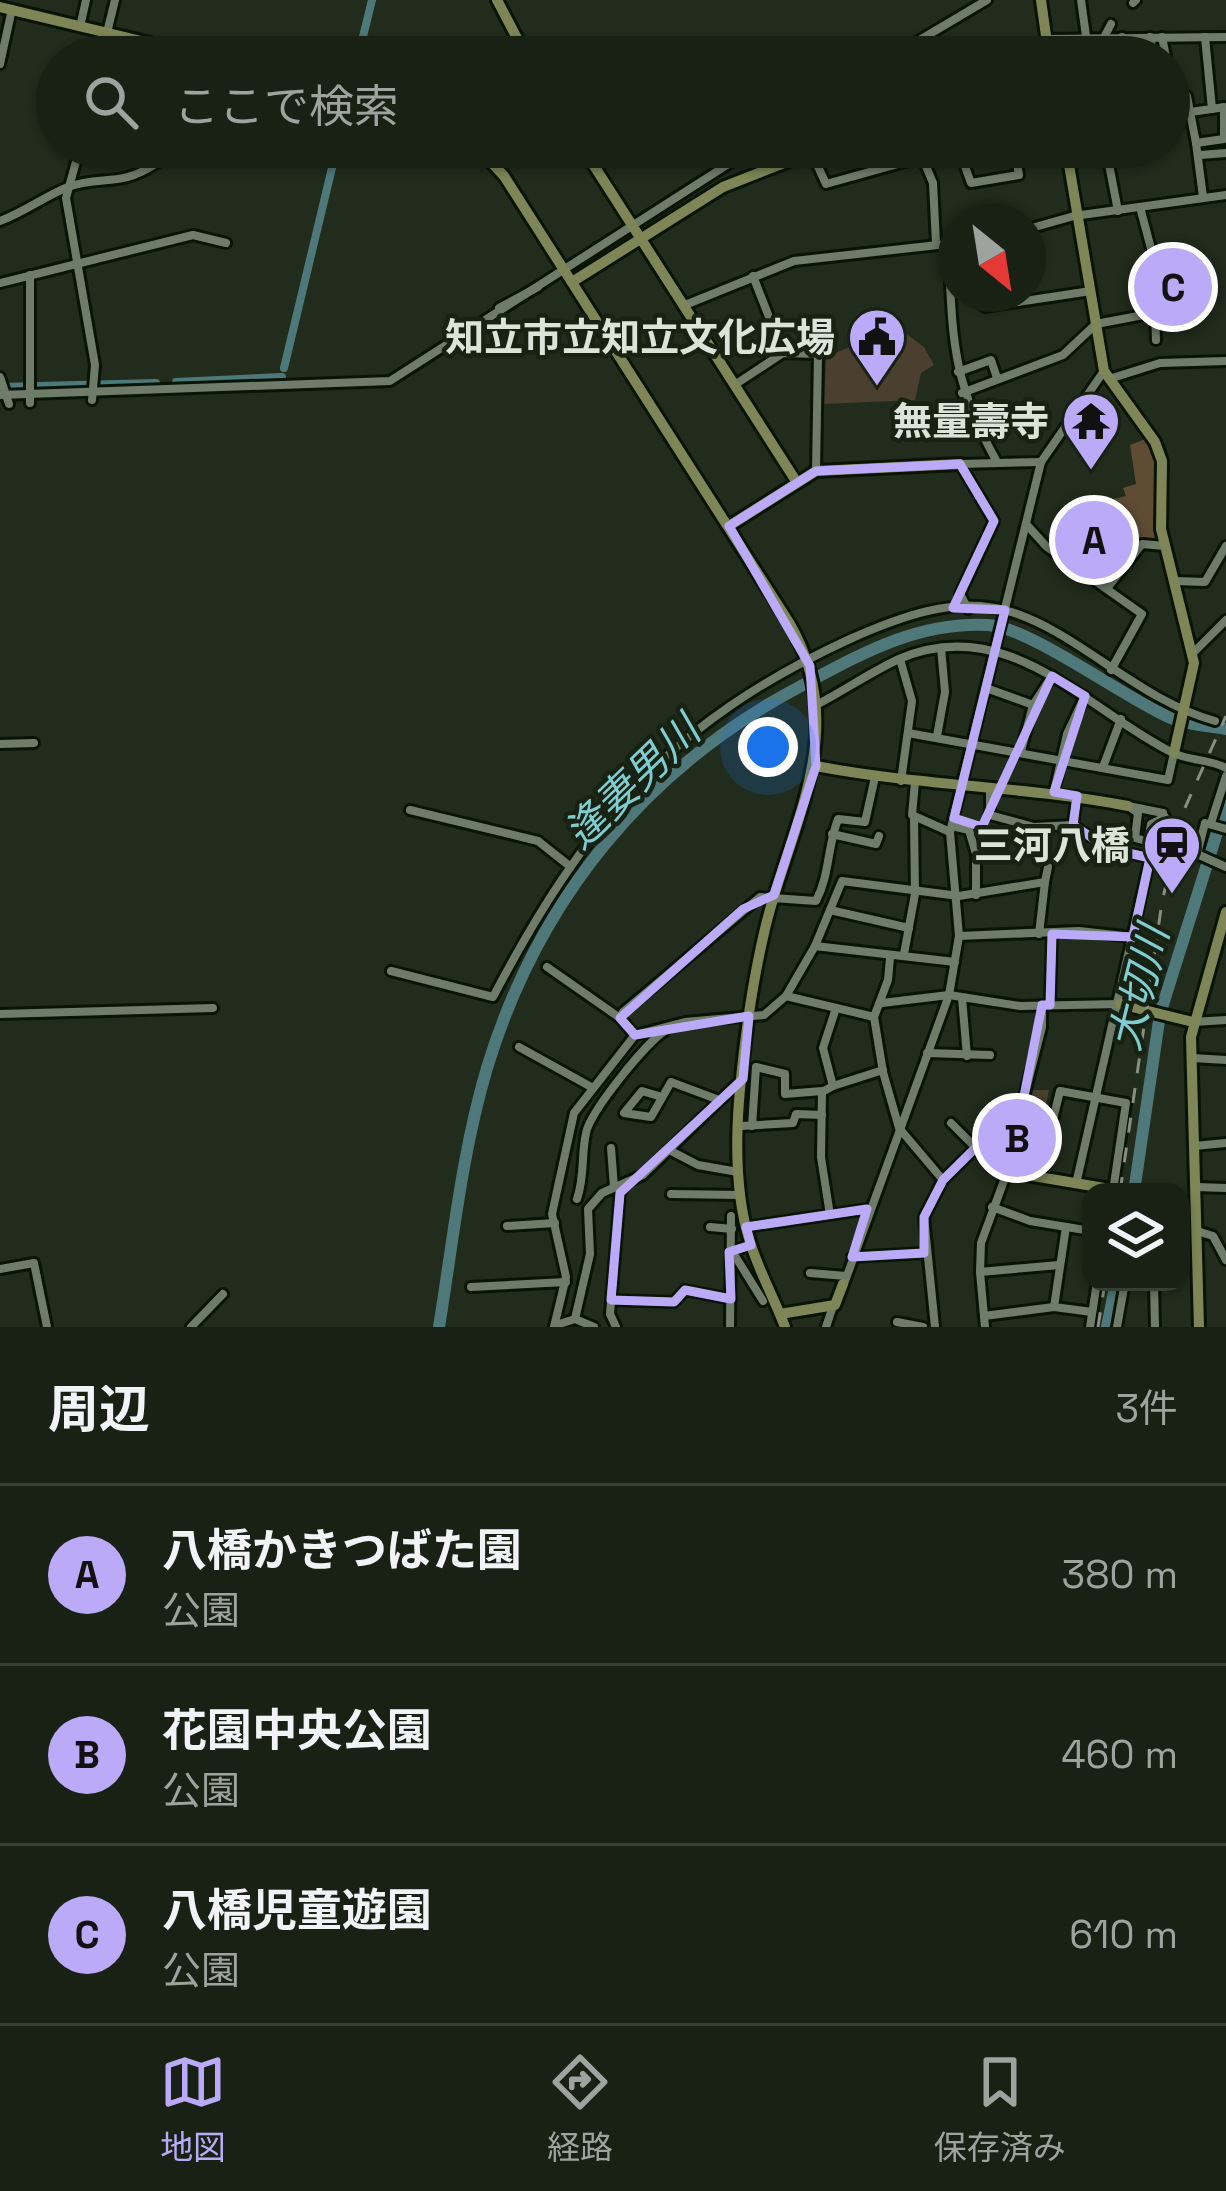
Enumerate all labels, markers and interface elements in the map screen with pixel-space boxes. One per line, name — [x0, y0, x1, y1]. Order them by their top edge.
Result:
search box — [36, 36, 1190, 168]
icon: search — [78, 69, 144, 135]
text: ここで検索 — [174, 78, 399, 135]
north arrow — [938, 204, 1046, 312]
pin: C — [1134, 242, 1212, 332]
public building icon: 知立市立知立文化広場 — [846, 306, 908, 388]
place label: 知立市立知立文化広場 — [445, 313, 835, 362]
temple icon: 無量壽寺 — [1060, 390, 1122, 472]
place label: 無量壽寺 — [893, 397, 1049, 446]
pin: A — [1055, 495, 1133, 585]
water label: 逢妻男川 — [553, 702, 714, 859]
your location — [738, 717, 798, 777]
station icon: 三河八橋 — [1141, 814, 1203, 896]
place label: 三河八橋 — [974, 821, 1130, 870]
water label: 大切川 — [1098, 917, 1181, 1056]
pin: B — [978, 1093, 1056, 1183]
map controls — [1082, 1183, 1190, 1291]
button: layers — [1082, 1183, 1190, 1291]
text: 周辺 — [48, 1377, 150, 1442]
text: 3件 — [1115, 1384, 1178, 1433]
text: 八橋かきつばた園 — [162, 1522, 522, 1579]
text: A — [75, 1550, 99, 1599]
text: 380 m — [1062, 1550, 1178, 1599]
text: 公園 — [162, 1586, 240, 1635]
text: 花園中央公園 — [162, 1702, 432, 1759]
text: B — [74, 1730, 100, 1779]
text: 460 m — [1061, 1730, 1178, 1779]
text: 公園 — [162, 1766, 240, 1815]
text: 八橋児童遊園 — [162, 1882, 432, 1939]
text: C — [74, 1910, 100, 1959]
text: 610 m — [1069, 1910, 1178, 1959]
text: 公園 — [162, 1946, 240, 1995]
tab: 地図 — [160, 2049, 226, 2169]
tab: 経路 — [547, 2049, 613, 2169]
tab: 保存済み — [934, 2049, 1066, 2169]

